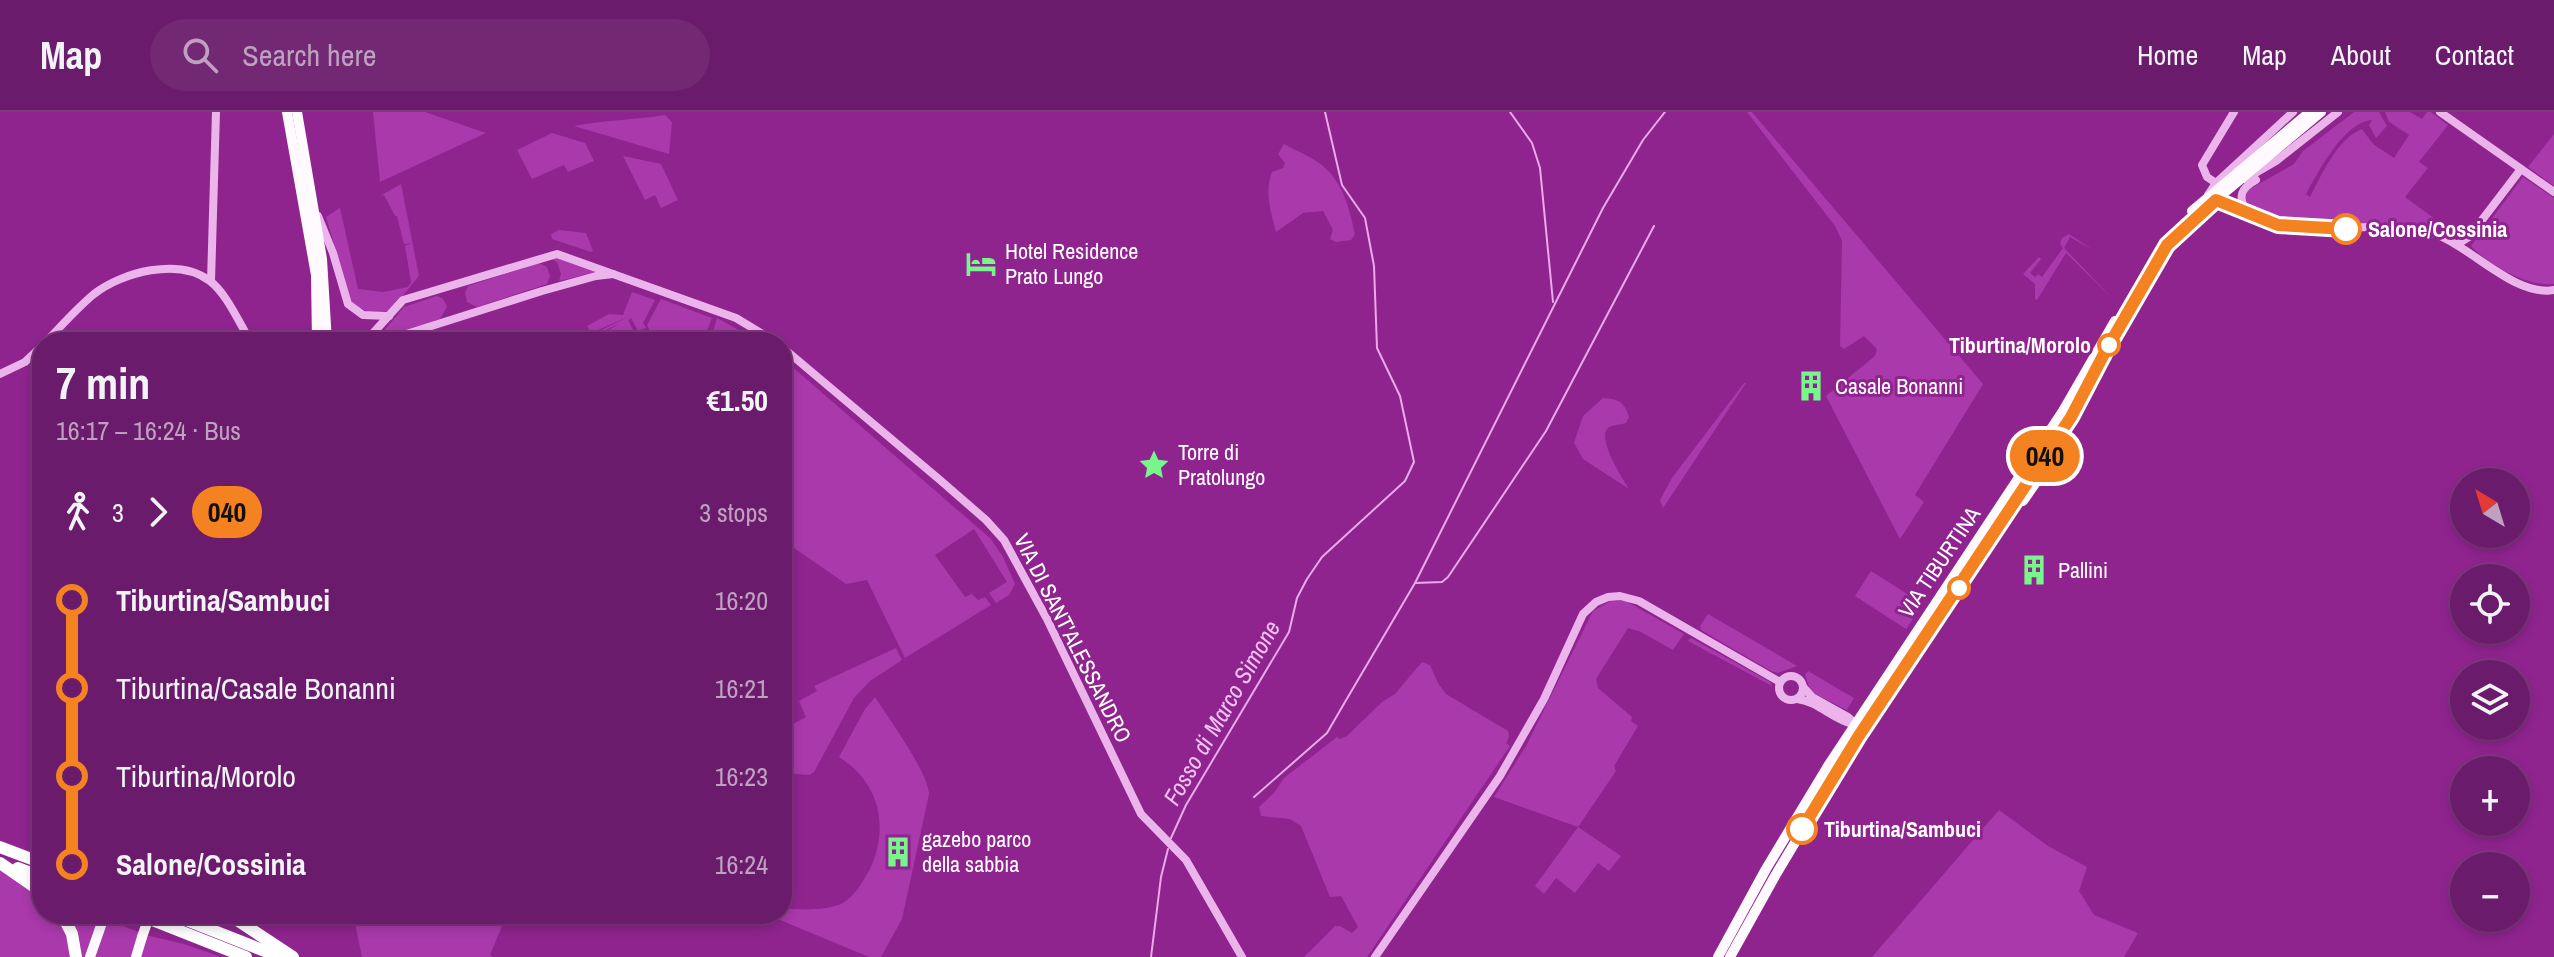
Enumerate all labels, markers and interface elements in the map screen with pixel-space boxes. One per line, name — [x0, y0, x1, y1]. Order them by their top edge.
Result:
search box — [150, 19, 710, 91]
text: Map — [40, 30, 102, 81]
icon: search — [178, 33, 222, 77]
text: Search here — [242, 35, 376, 75]
text: Home — [2137, 36, 2198, 74]
text: Map — [2242, 36, 2287, 74]
text: About — [2331, 36, 2391, 74]
text: Contact — [2435, 36, 2514, 74]
marker: Salone/Cossinia — [2331, 214, 2361, 244]
place label: Salone/Cossinia — [2368, 214, 2507, 244]
place label: Hotel Residence Prato Lungo — [1005, 236, 1138, 291]
hotel icon: Hotel Residence Prato Lungo — [964, 247, 998, 281]
place label: Tiburtina/Morolo — [1949, 330, 2091, 360]
marker: Tiburtina/Morolo — [2098, 334, 2120, 356]
text: 7 min — [56, 353, 150, 413]
building icon: Casale Bonanni — [1794, 369, 1828, 403]
place label: Casale Bonanni — [1835, 371, 1963, 401]
text: €1.50 — [706, 380, 768, 420]
text: 16:17 – 16:24 · Bus — [56, 413, 241, 448]
line badge: 040 — [1999, 430, 2091, 482]
place label: Torre di Pratolungo — [1178, 437, 1265, 492]
text: 040 — [2026, 437, 2064, 475]
place icon: Torre di Pratolungo — [1137, 448, 1171, 482]
north arrow — [2450, 468, 2530, 548]
map controls — [2450, 468, 2530, 932]
icon: walk — [56, 490, 100, 534]
icon: forward — [136, 490, 180, 534]
text: 040 — [208, 493, 246, 531]
text: 3 — [112, 495, 124, 530]
text: 3 stops — [699, 495, 768, 530]
street label: VIA TIBURTINA — [1891, 500, 1988, 623]
street label: VIA DI SANT'ALESSANDRO — [1007, 528, 1139, 748]
building icon: Pallini — [2017, 553, 2051, 587]
place label: Pallini — [2058, 555, 2108, 585]
button: locate — [2450, 564, 2530, 644]
unlabelled marker — [1948, 577, 1970, 599]
text: Tiburtina/Sambuci — [116, 580, 330, 620]
text: 16:20 — [715, 583, 768, 618]
water label: Fosso di Marco Simone — [1155, 614, 1287, 811]
button: layers — [2450, 660, 2530, 740]
text: Tiburtina/Casale Bonanni — [116, 668, 396, 708]
text: 16:21 — [715, 671, 768, 706]
text: Tiburtina/Morolo — [116, 756, 296, 796]
button: + — [2450, 756, 2530, 836]
text: 16:23 — [715, 759, 768, 794]
marker: Tiburtina/Sambuci — [1787, 814, 1817, 844]
place label: Tiburtina/Sambuci — [1824, 814, 1981, 844]
place label: gazebo parco della sabbia — [922, 824, 1031, 879]
building icon: gazebo parco della sabbia — [881, 835, 915, 869]
text: Salone/Cossinia — [116, 844, 306, 884]
text: 16:24 — [715, 847, 768, 882]
button: − — [2450, 852, 2530, 932]

